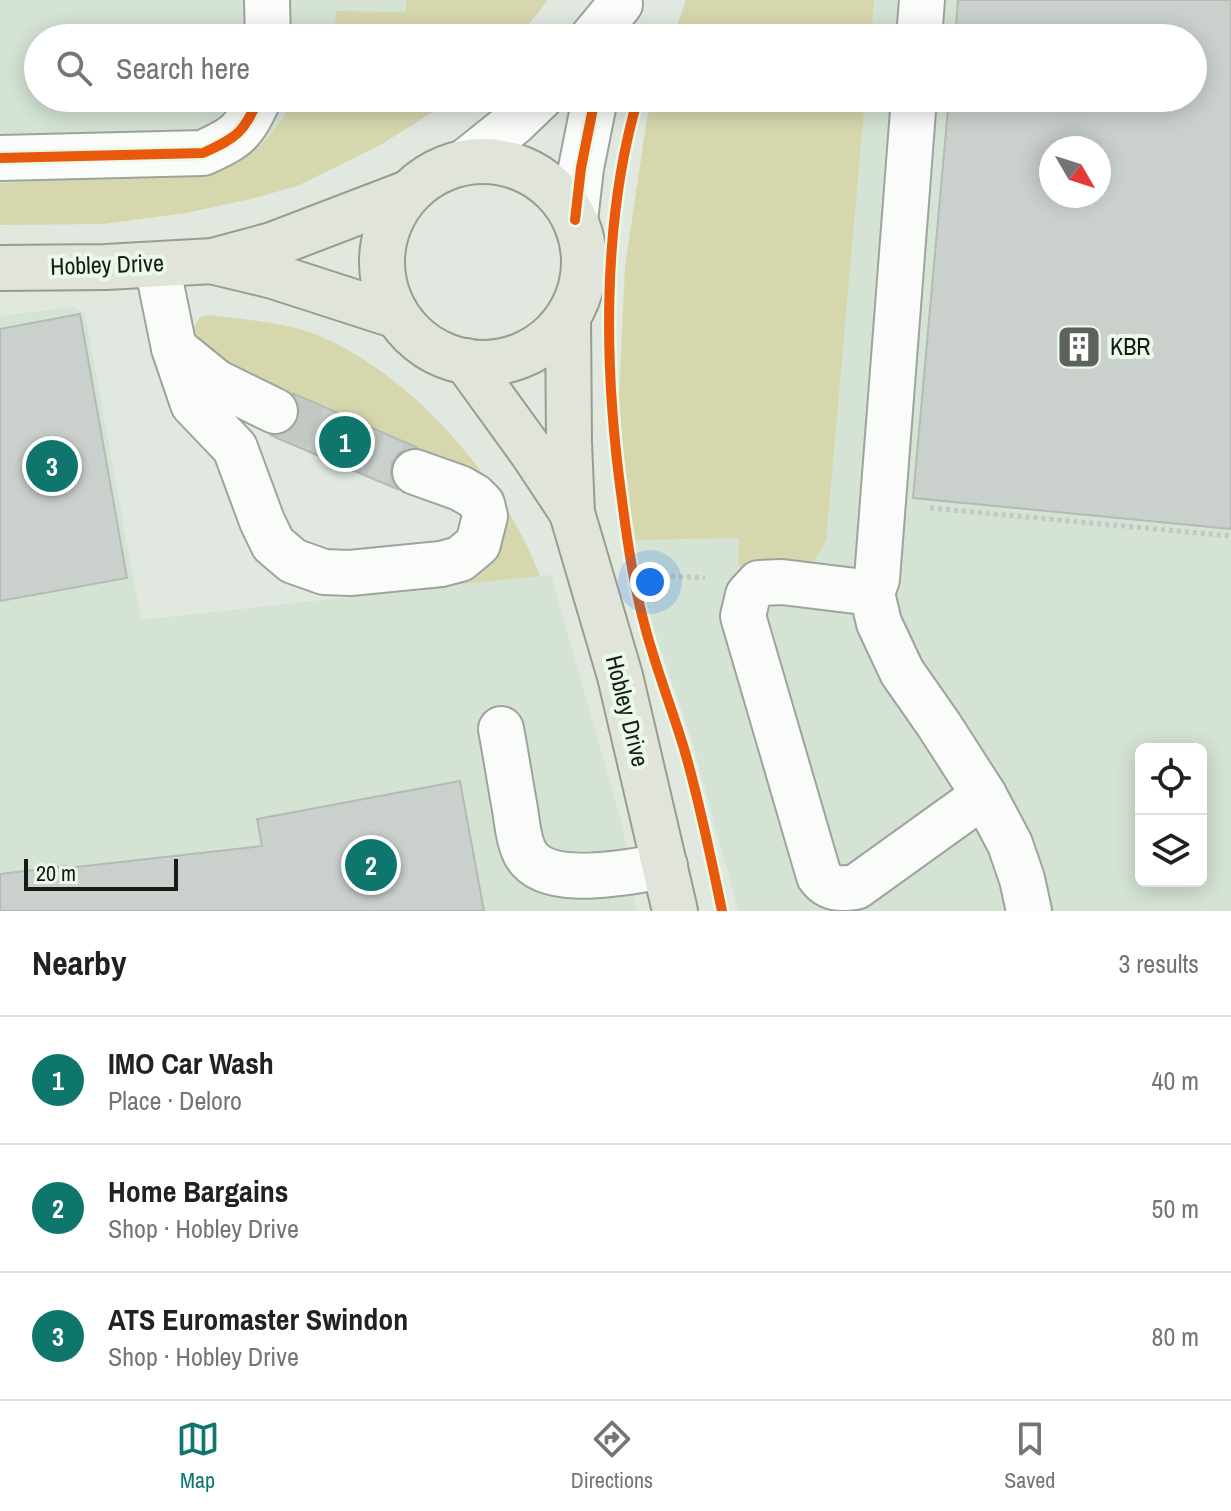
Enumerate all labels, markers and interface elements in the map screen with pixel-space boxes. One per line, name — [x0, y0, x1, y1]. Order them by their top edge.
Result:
search box — [24, 24, 1207, 112]
icon: search — [52, 46, 96, 90]
text: Search here — [116, 48, 250, 88]
north arrow — [1039, 136, 1111, 208]
street label: Hobley Drive — [50, 246, 164, 282]
building icon: KBR — [1055, 323, 1103, 371]
place label: KBR — [1110, 330, 1150, 362]
pin: 1 — [319, 412, 371, 472]
pin: 3 — [26, 436, 78, 496]
your location — [630, 562, 670, 602]
street label: Hobley Drive — [599, 652, 657, 770]
map controls — [1135, 743, 1207, 887]
button: locate — [1135, 743, 1207, 815]
button: layers — [1135, 815, 1207, 887]
pin: 2 — [345, 835, 397, 895]
scale bar — [24, 855, 178, 891]
text: 20 m — [36, 858, 76, 888]
text: Nearby — [32, 940, 127, 986]
text: 3 results — [1118, 946, 1199, 981]
text: IMO Car Wash — [108, 1043, 274, 1083]
text: 1 — [52, 1063, 64, 1098]
text: 40 m — [1152, 1063, 1199, 1098]
text: Place · Deloro — [108, 1083, 242, 1118]
text: Home Bargains — [108, 1171, 288, 1211]
text: 2 — [52, 1191, 64, 1226]
text: 50 m — [1152, 1191, 1199, 1226]
text: Shop · Hobley Drive — [108, 1211, 299, 1246]
text: ATS Euromaster Swindon — [108, 1299, 408, 1339]
text: 3 — [52, 1319, 64, 1354]
text: 80 m — [1152, 1319, 1199, 1354]
text: Shop · Hobley Drive — [108, 1339, 299, 1374]
tab: Map — [176, 1417, 220, 1495]
tab: Directions — [571, 1417, 653, 1495]
tab: Saved — [1004, 1417, 1055, 1495]

